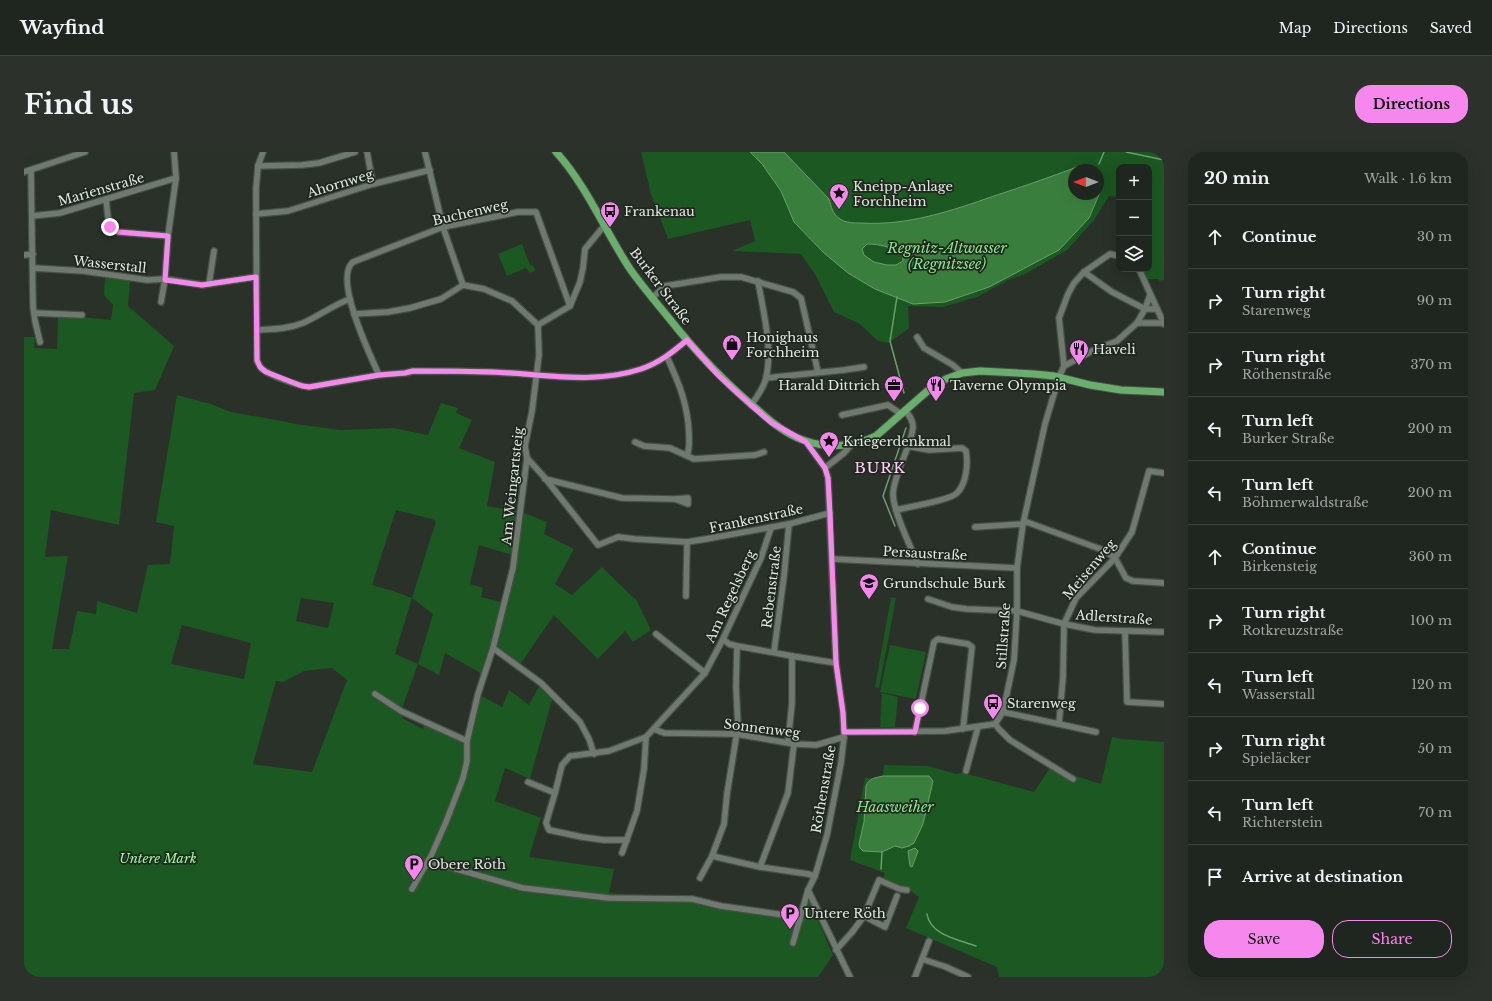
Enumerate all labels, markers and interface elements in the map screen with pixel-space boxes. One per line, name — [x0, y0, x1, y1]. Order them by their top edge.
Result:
text: Wayfind — [20, 16, 105, 39]
text: Map — [1279, 19, 1311, 37]
text: Directions — [1333, 19, 1408, 37]
text: Saved — [1430, 19, 1472, 37]
button: Directions — [1355, 85, 1468, 123]
text: Find us — [24, 87, 134, 122]
north arrow — [1068, 164, 1104, 200]
map controls — [1116, 164, 1152, 272]
button: + — [1116, 164, 1152, 200]
street label: Ahornweg — [304, 165, 376, 202]
text: 20 min — [1204, 168, 1270, 189]
street label: Marienstraße — [56, 169, 146, 210]
text: Walk · 1.6 km — [1364, 170, 1452, 187]
place label: Kneipp-Anlage Forchheim — [853, 178, 953, 210]
place icon: Kneipp-Anlage Forchheim — [828, 182, 850, 210]
street label: Buchenweg — [431, 196, 510, 229]
bus stop icon: Frankenau — [599, 200, 621, 228]
button: − — [1116, 200, 1152, 236]
place label: Frankenau — [624, 203, 695, 220]
route end — [101, 218, 119, 236]
icon: ahead — [1204, 226, 1226, 248]
text: Continue — [1242, 227, 1317, 246]
text: 30 m — [1417, 228, 1452, 245]
button: layers — [1116, 236, 1152, 272]
water label: Regnitz-Altwasser (Regnitzsee) — [886, 239, 1007, 273]
street label: Burker Straße — [626, 244, 695, 328]
street label: Wasserstall — [72, 252, 147, 277]
text: Turn right — [1242, 283, 1325, 302]
icon: right — [1204, 290, 1226, 312]
text: 90 m — [1417, 292, 1452, 309]
text: Starenweg — [1242, 302, 1311, 319]
place label: Honighaus Forchheim — [746, 329, 819, 361]
shop icon: Honighaus Forchheim — [721, 333, 743, 361]
restaurant icon: Haveli — [1068, 338, 1090, 366]
place label: Haveli — [1093, 341, 1136, 358]
text: Turn right — [1242, 347, 1325, 366]
icon: right — [1204, 354, 1226, 376]
text: 370 m — [1411, 356, 1452, 373]
text: Röthenstraße — [1242, 366, 1331, 383]
office icon: Harald Dittrich — [883, 374, 905, 402]
restaurant icon: Taverne Olympia — [925, 374, 947, 402]
place label: Harald Dittrich — [778, 377, 880, 394]
place label: Taverne Olympia — [950, 377, 1067, 394]
text: Turn left — [1242, 411, 1313, 430]
icon: left — [1204, 418, 1226, 440]
text: 200 m — [1408, 420, 1452, 437]
street label: Am Weingartsteig — [498, 426, 527, 547]
place icon: Kriegerdenkmal — [818, 430, 840, 458]
text: Burker Straße — [1242, 430, 1334, 447]
place label: Kriegerdenkmal — [843, 433, 951, 450]
district label: BURK — [854, 458, 906, 477]
text: Turn left — [1242, 475, 1313, 494]
icon: left — [1204, 482, 1226, 504]
text: 200 m — [1408, 484, 1452, 501]
text: Böhmerwaldstraße — [1242, 494, 1369, 511]
street label: Frankenstraße — [708, 500, 805, 537]
street label: Meisenweg — [1059, 535, 1120, 603]
text: Continue — [1242, 539, 1317, 558]
street label: Persaustraße — [882, 543, 968, 564]
street label: Rebenstraße — [758, 545, 785, 629]
icon: ahead — [1204, 546, 1226, 568]
street label: Am Regelsberg — [701, 547, 759, 646]
text: 360 m — [1409, 548, 1452, 565]
text: Birkensteig — [1242, 558, 1317, 575]
school or university icon: Grundschule Burk — [858, 572, 880, 600]
place label: Grundschule Burk — [883, 575, 1006, 592]
street label: Stillstraße — [993, 602, 1014, 670]
text: Turn right — [1242, 603, 1325, 622]
street label: Adlerstraße — [1074, 606, 1153, 629]
icon: right — [1204, 610, 1226, 632]
text: 100 m — [1410, 612, 1452, 629]
text: Rotkreuzstraße — [1242, 622, 1344, 639]
text: Turn left — [1242, 667, 1313, 686]
icon: left — [1204, 674, 1226, 696]
text: 120 m — [1411, 676, 1452, 693]
text: Wasserstall — [1242, 686, 1315, 703]
bus stop icon: Starenweg — [982, 692, 1004, 720]
place label: Starenweg — [1007, 695, 1076, 712]
route start — [911, 699, 929, 717]
street label: Sonnenweg — [723, 715, 801, 742]
text: Turn right — [1242, 731, 1325, 750]
icon: right — [1204, 738, 1226, 760]
text: 50 m — [1418, 740, 1452, 757]
street label: Röthenstraße — [807, 744, 840, 835]
text: Spieläcker — [1242, 750, 1311, 767]
text: Turn left — [1242, 795, 1313, 814]
water label: Haasweiher — [855, 798, 934, 816]
icon: left — [1204, 802, 1226, 824]
text: 70 m — [1419, 804, 1452, 821]
text: Richterstein — [1242, 814, 1323, 831]
park label: Untere Mark — [119, 850, 197, 867]
parking icon: Obere Röth — [403, 853, 425, 881]
place label: Obere Röth — [428, 856, 506, 873]
icon: arrive — [1204, 866, 1226, 888]
text: Arrive at destination — [1242, 867, 1403, 886]
parking icon: Untere Röth — [779, 902, 801, 930]
place label: Untere Röth — [804, 905, 886, 922]
button: Save — [1204, 920, 1324, 958]
button: Share — [1332, 920, 1452, 958]

